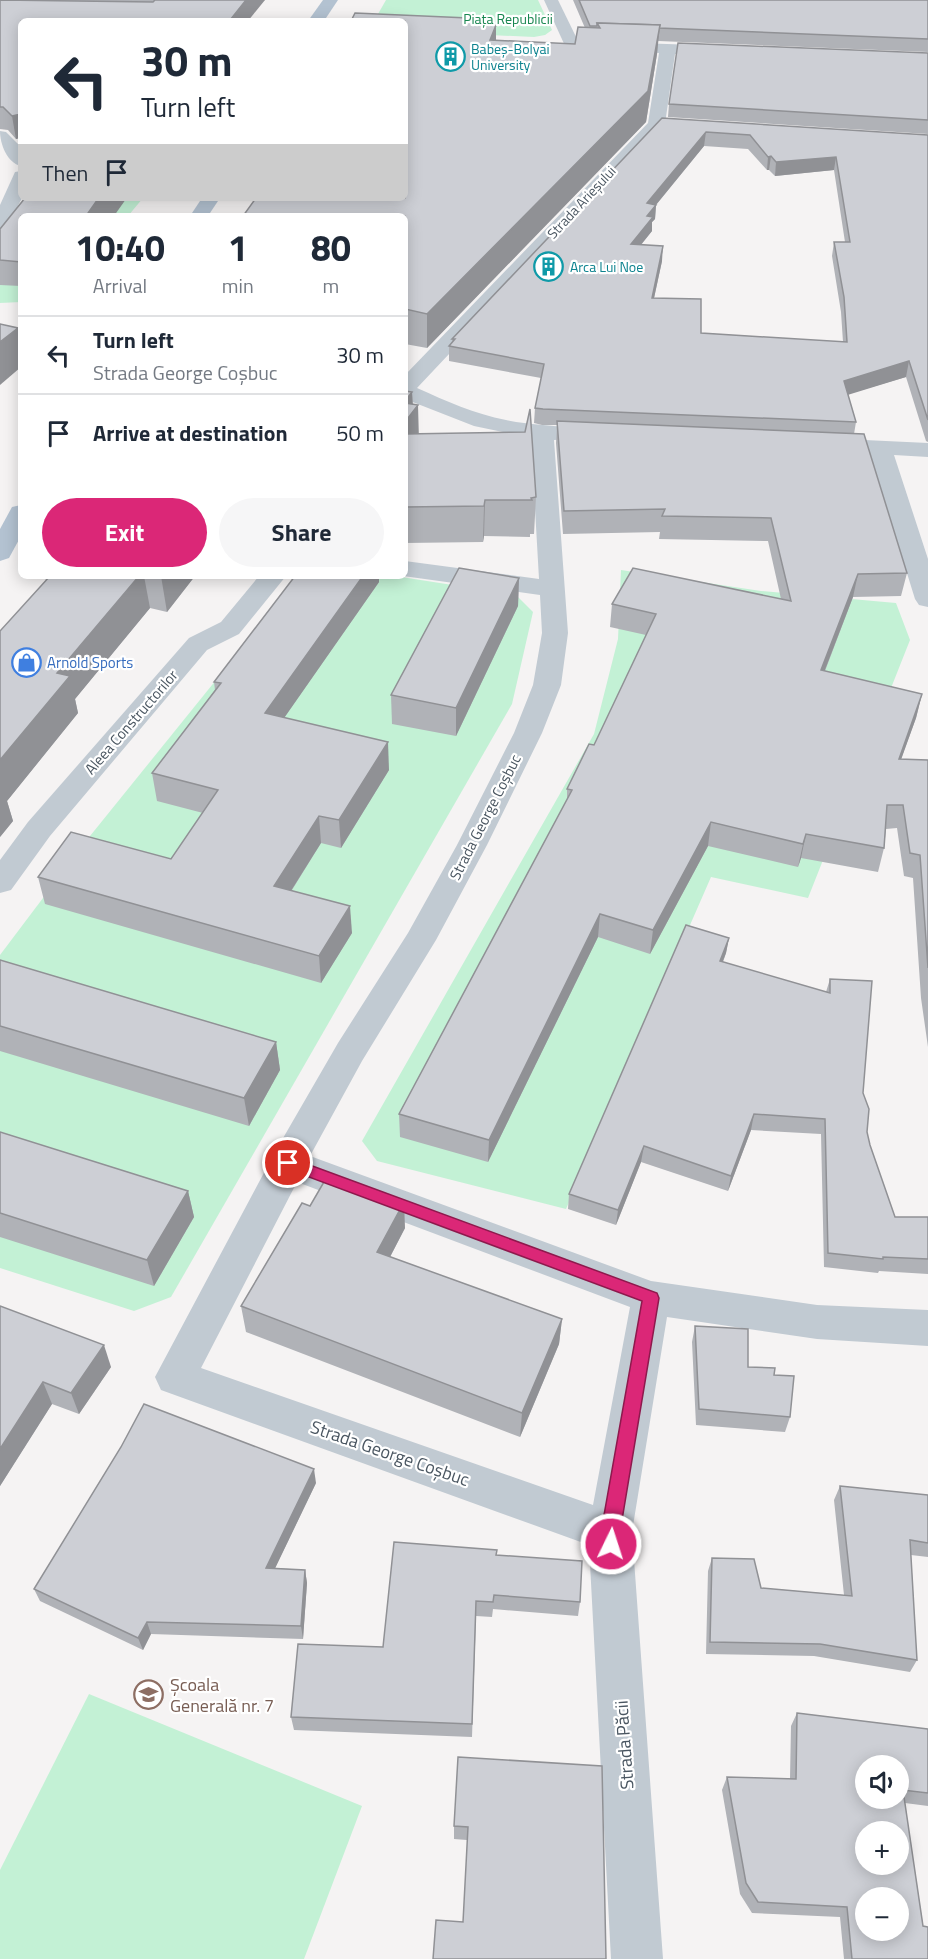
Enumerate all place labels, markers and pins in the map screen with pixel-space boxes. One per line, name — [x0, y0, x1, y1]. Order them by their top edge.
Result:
place label: Babeș-Bolyai University — [471, 38, 550, 75]
building icon: Babeș-Bolyai University — [434, 40, 466, 72]
building icon: Arca Lui Noe — [533, 250, 565, 282]
place label: Arca Lui Noe — [570, 256, 643, 277]
shop icon: Arnold Sports — [10, 646, 42, 678]
place label: Arnold Sports — [47, 651, 133, 674]
pin — [262, 1137, 313, 1188]
place label: Școala Generală nr. 7 — [170, 1671, 274, 1719]
school or university icon: Școala Generală nr. 7 — [133, 1678, 165, 1710]

